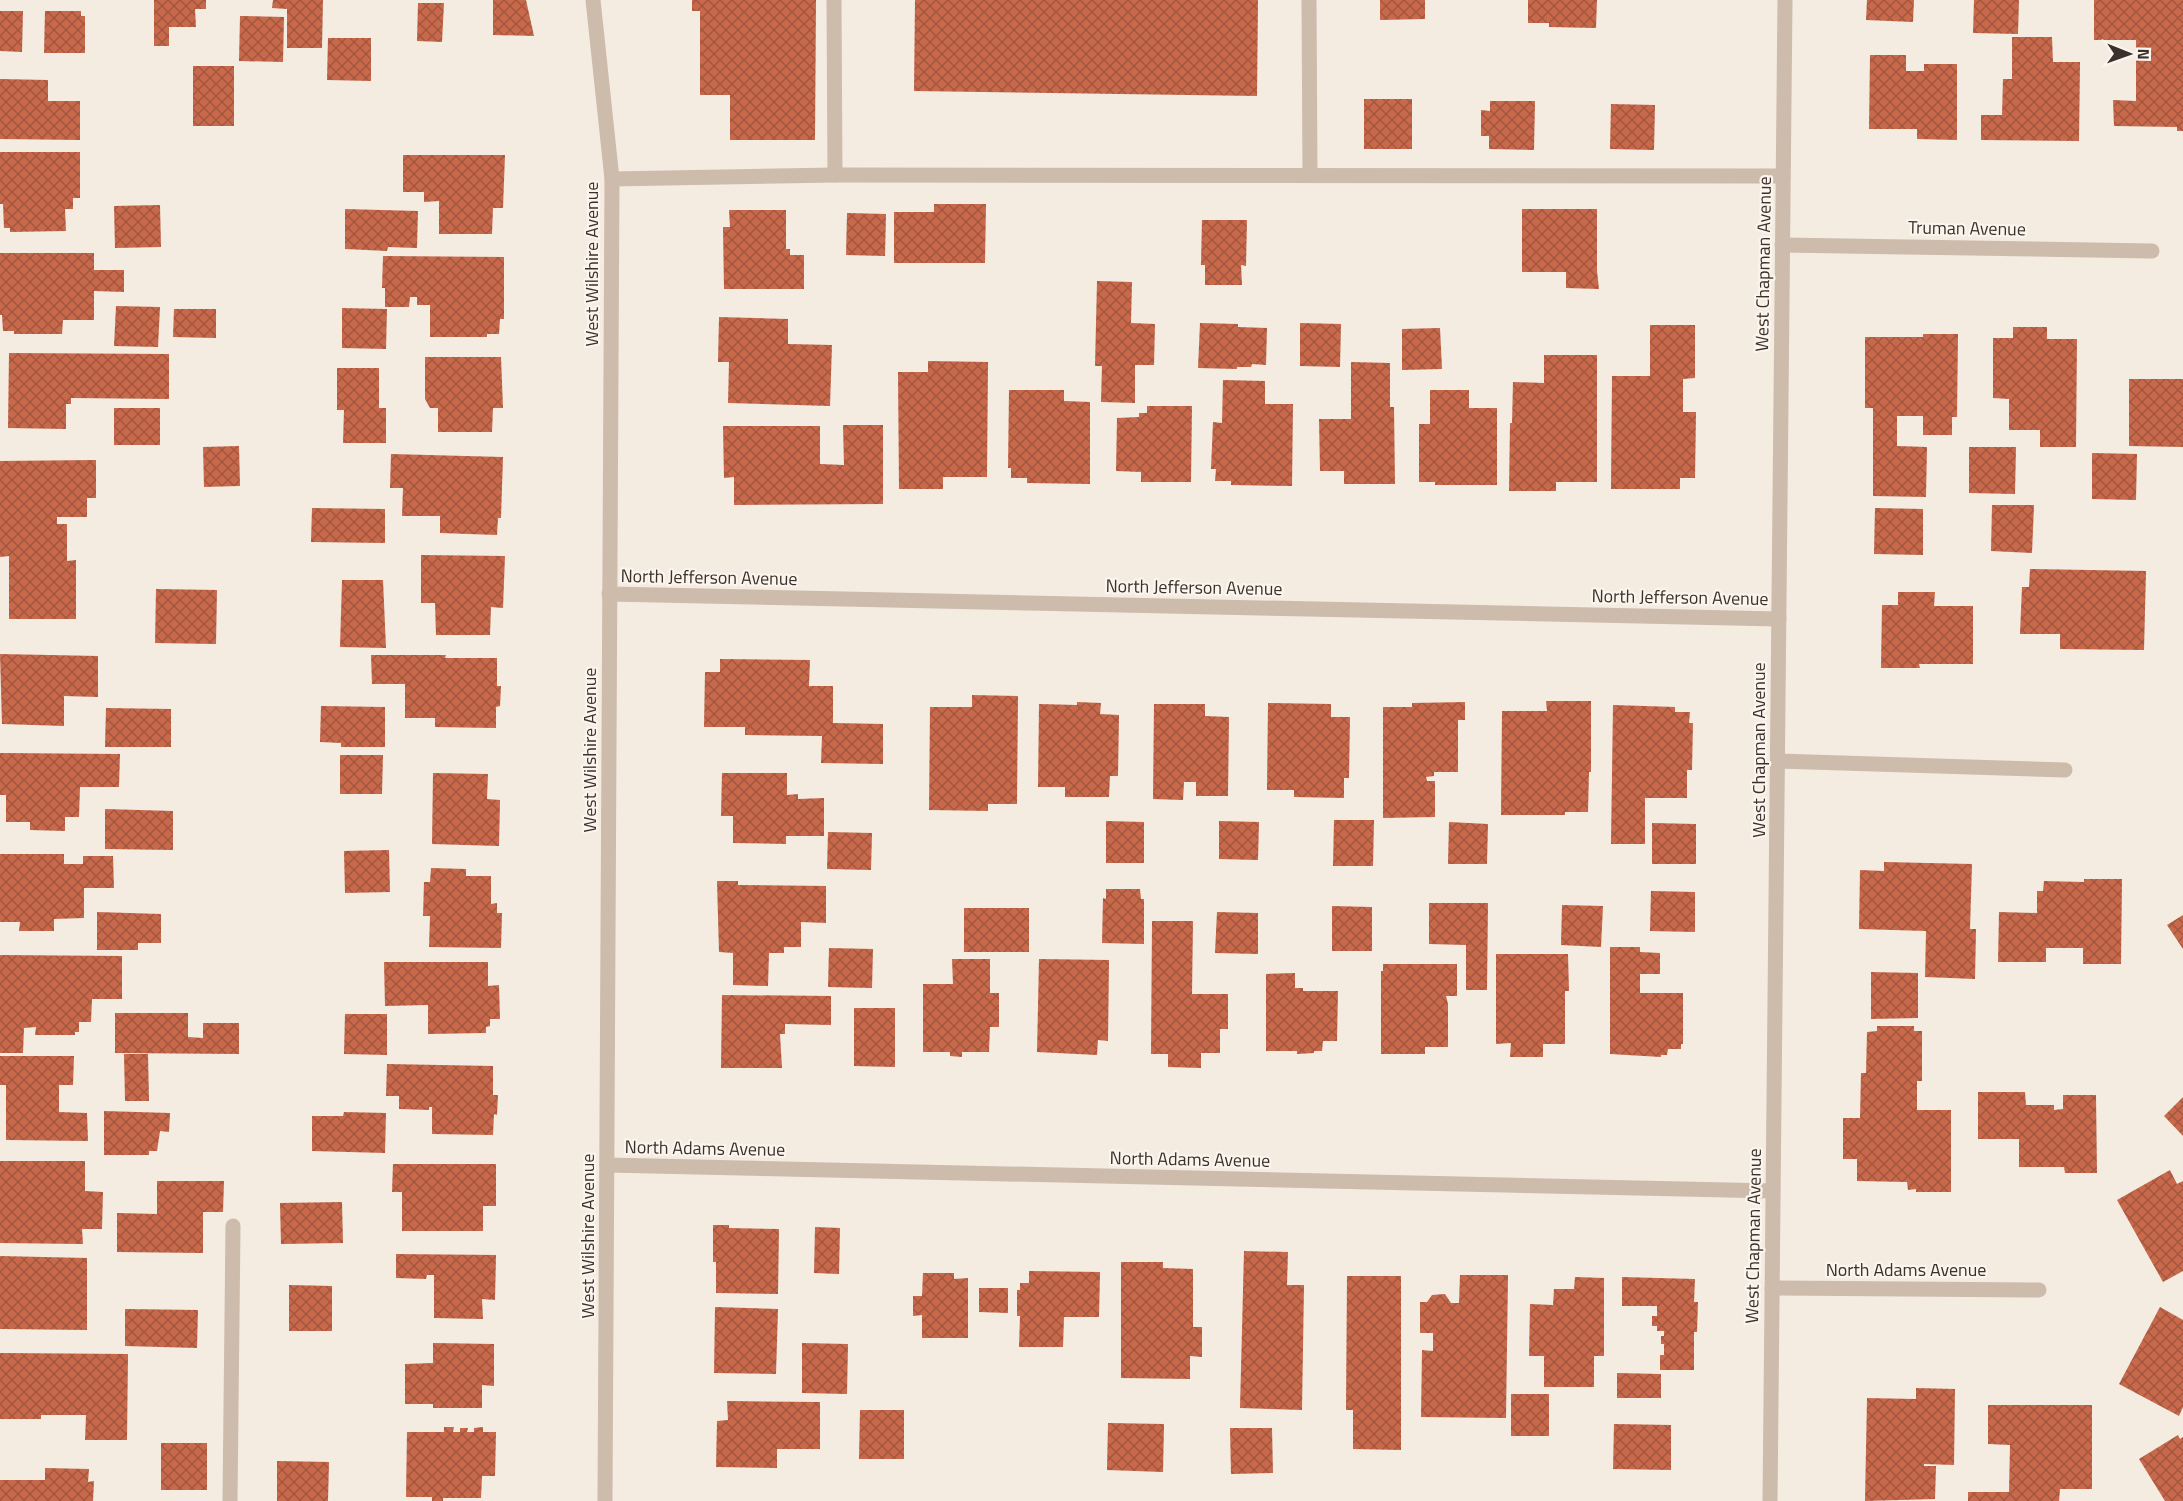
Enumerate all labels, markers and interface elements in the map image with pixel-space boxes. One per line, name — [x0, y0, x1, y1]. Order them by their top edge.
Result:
north arrow — [2099, 24, 2159, 84]
text: N — [2132, 49, 2156, 60]
street label: West Chapman Avenue — [1748, 176, 1778, 352]
street label: West Wilshire Avenue — [578, 182, 605, 346]
street label: Truman Avenue — [1908, 213, 2026, 243]
street label: North Jefferson Avenue — [620, 562, 798, 592]
street label: North Jefferson Avenue — [1105, 572, 1283, 602]
street label: North Jefferson Avenue — [1591, 582, 1769, 612]
street label: West Chapman Avenue — [1745, 662, 1772, 838]
street label: West Wilshire Avenue — [576, 668, 603, 832]
street label: North Adams Avenue — [624, 1133, 786, 1163]
street label: North Adams Avenue — [1109, 1144, 1271, 1174]
street label: West Chapman Avenue — [1738, 1148, 1768, 1324]
street label: West Wilshire Avenue — [574, 1154, 601, 1318]
street label: North Adams Avenue — [1826, 1256, 1986, 1283]

